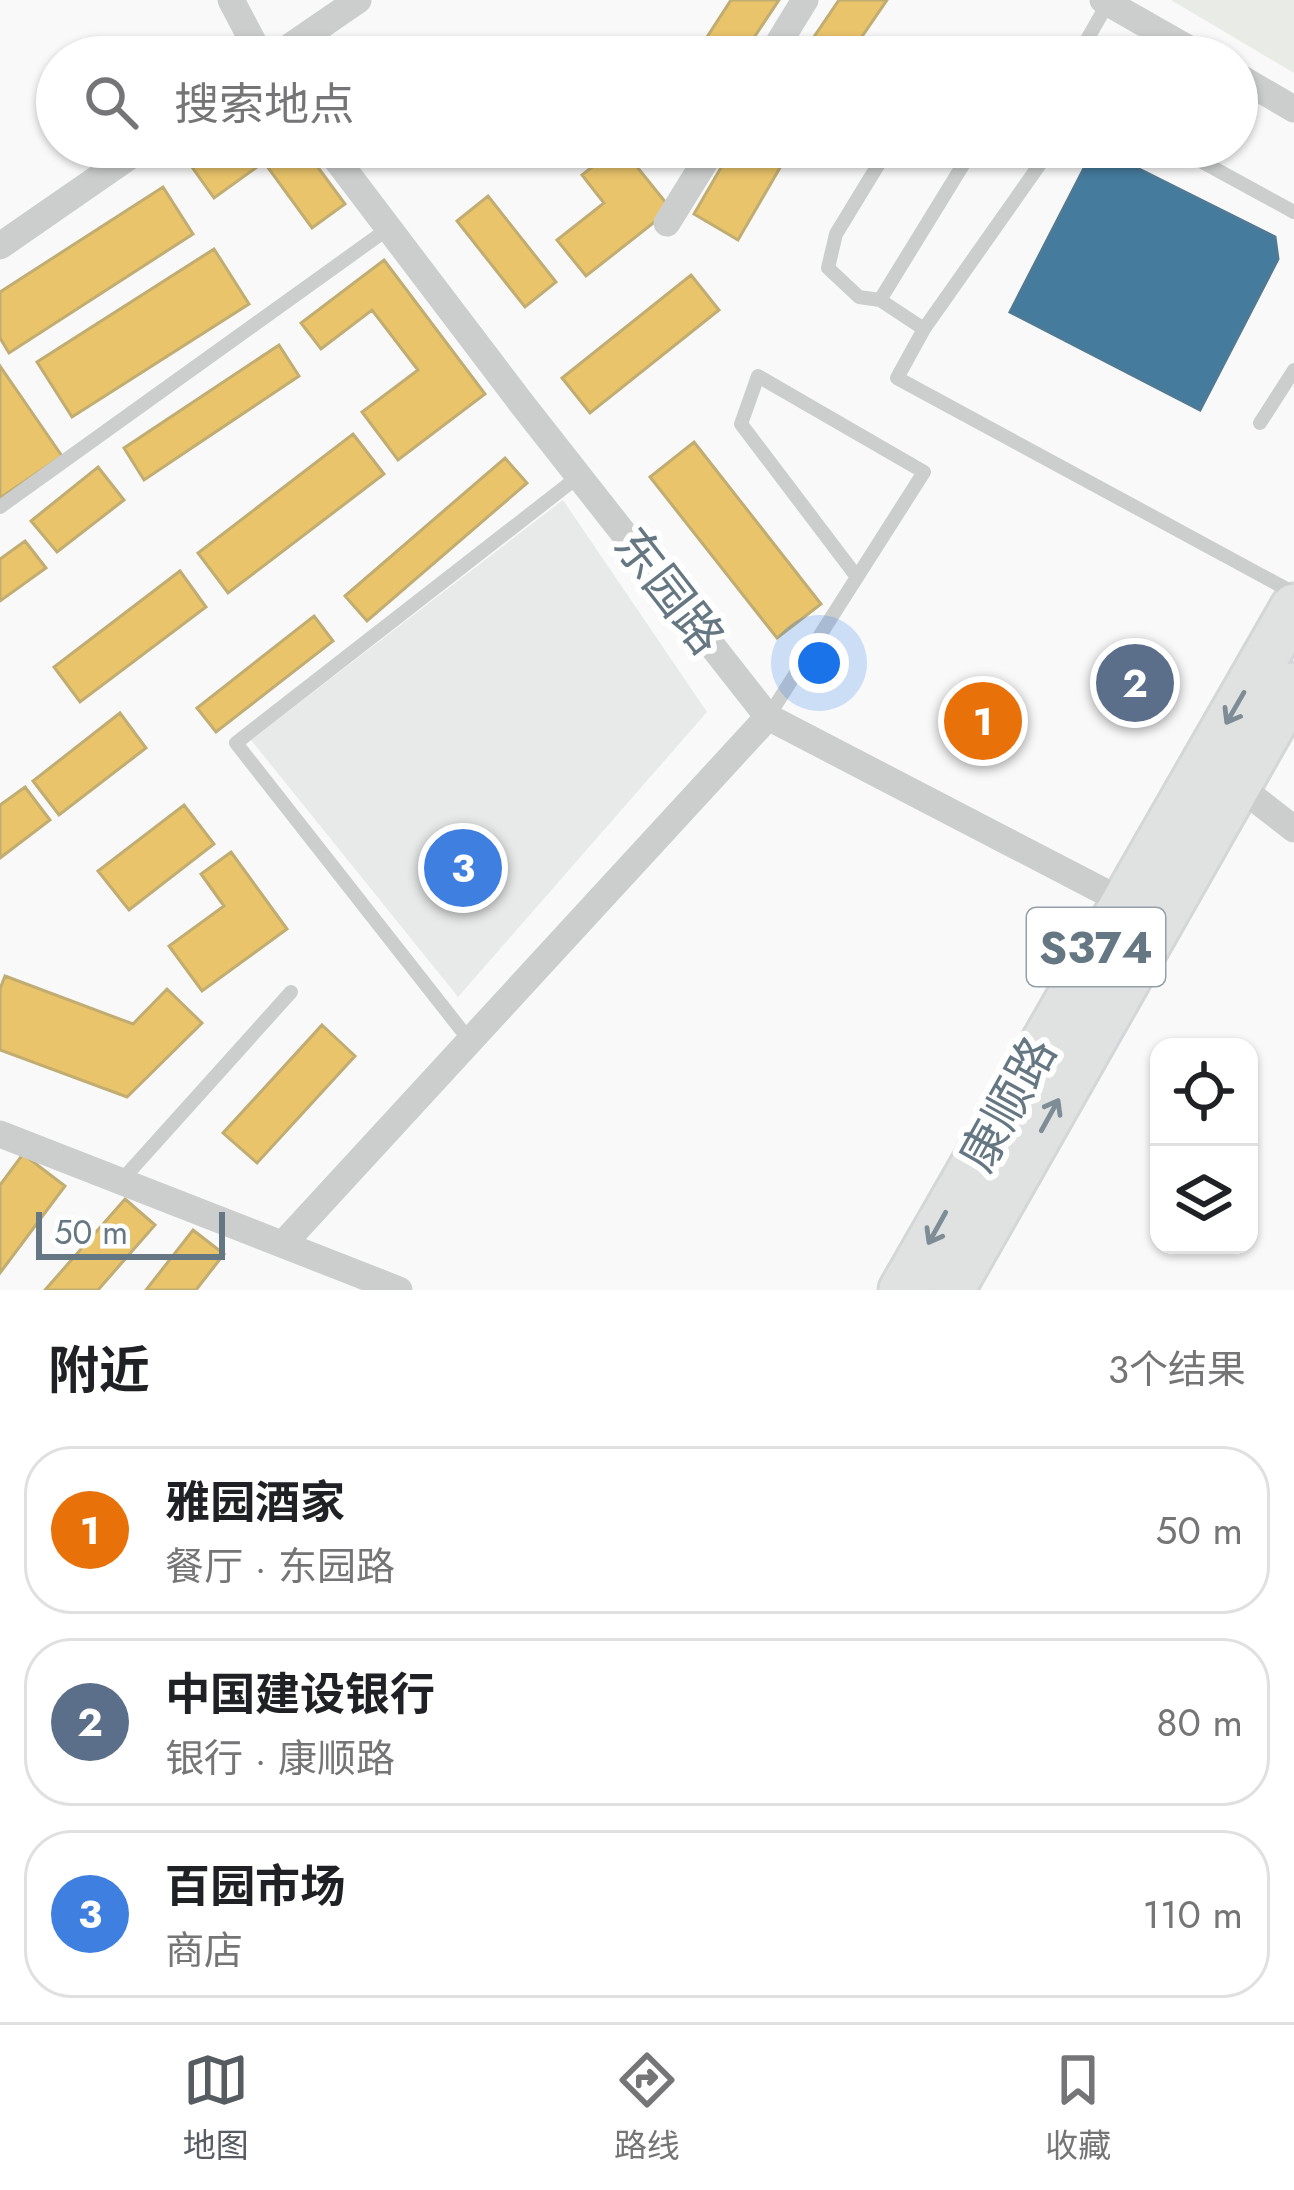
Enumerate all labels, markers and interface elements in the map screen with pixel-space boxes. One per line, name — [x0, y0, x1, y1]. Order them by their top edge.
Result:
search box — [36, 36, 1258, 168]
icon: search — [78, 69, 144, 135]
text: 搜索地点 — [174, 72, 354, 137]
street label: 东园路 — [597, 513, 741, 669]
your location — [789, 633, 849, 693]
pin: 2 — [1096, 638, 1174, 728]
pin: 1 — [944, 676, 1022, 766]
one-way arrow — [1223, 690, 1247, 724]
pin: 3 — [424, 823, 502, 913]
road number: S374 — [1027, 908, 1165, 986]
street label: 康顺路 — [943, 1024, 1073, 1184]
map controls — [1150, 1038, 1258, 1254]
button: locate — [1150, 1038, 1258, 1146]
one-way arrow — [1039, 1098, 1062, 1133]
button: layers — [1150, 1146, 1258, 1254]
scale bar — [36, 1206, 225, 1259]
text: 50 m — [54, 1209, 128, 1256]
one-way arrow — [925, 1210, 949, 1245]
text: 附近 — [48, 1333, 150, 1407]
text: 3个结果 — [1108, 1341, 1246, 1398]
text: 雅园酒家 — [165, 1470, 345, 1535]
text: 1 — [80, 1502, 100, 1559]
text: 50 m — [1155, 1502, 1243, 1559]
text: 餐厅 · 东园路 — [165, 1538, 395, 1595]
text: 中国建设银行 — [165, 1662, 435, 1727]
text: 2 — [77, 1694, 103, 1751]
text: 80 m — [1156, 1694, 1243, 1751]
text: 银行 · 康顺路 — [165, 1730, 395, 1787]
text: 百园市场 — [165, 1854, 345, 1919]
text: 3 — [78, 1886, 102, 1943]
text: 110 m — [1142, 1886, 1243, 1943]
text: 商店 — [165, 1922, 243, 1979]
tab: 地图 — [183, 2047, 249, 2169]
tab: 路线 — [614, 2047, 680, 2169]
tab: 收藏 — [1045, 2047, 1111, 2169]

